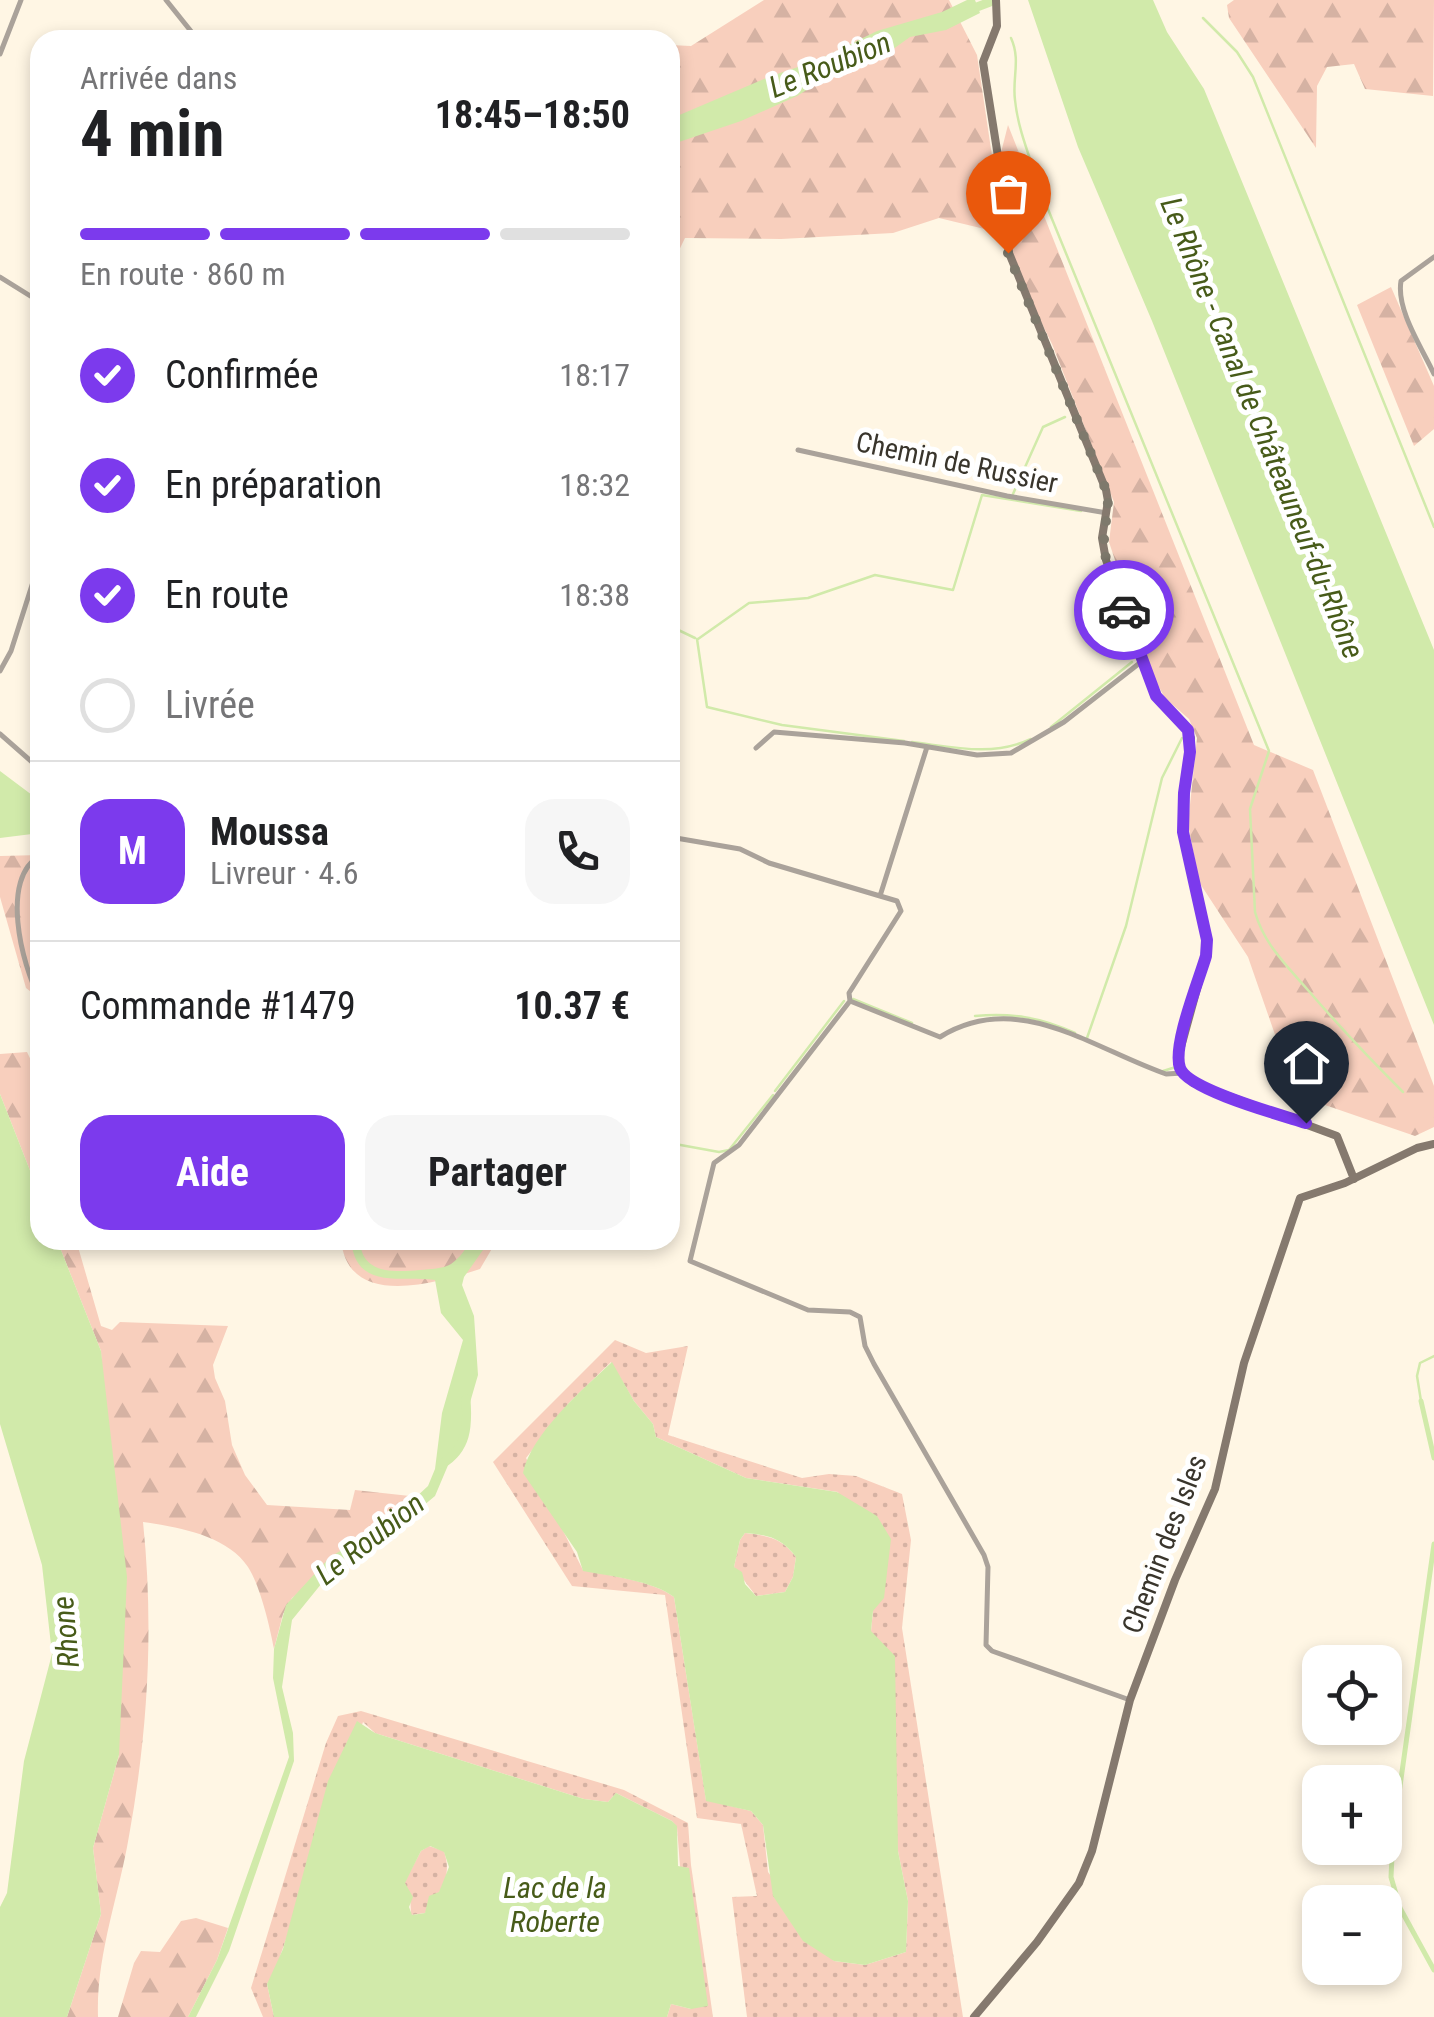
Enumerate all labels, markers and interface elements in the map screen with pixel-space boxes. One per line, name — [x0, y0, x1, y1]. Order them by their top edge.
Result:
water label: Le Roubion — [764, 24, 896, 105]
text: Arrivée dans — [80, 59, 237, 97]
text: 18:45–18:50 — [435, 93, 630, 137]
text: 4 min — [80, 96, 224, 172]
pin — [966, 151, 1051, 254]
icon: bag — [981, 166, 1036, 221]
water label: Le Rhône - Canal de Châteauneuf-du-Rhône — [1154, 192, 1371, 664]
text: En route · 860 m — [80, 255, 286, 293]
icon: check — [80, 348, 135, 403]
text: Confirmée — [165, 353, 318, 397]
text: 18:17 — [559, 356, 630, 394]
street label: Chemin de Russier — [853, 425, 1061, 500]
icon: check — [80, 458, 135, 513]
text: En préparation — [165, 463, 382, 507]
text: 18:32 — [559, 466, 630, 504]
courier — [1074, 560, 1174, 660]
icon: check — [80, 568, 135, 623]
text: En route — [165, 573, 289, 617]
text: 18:38 — [559, 576, 630, 614]
icon: car — [1097, 583, 1152, 638]
text: Livrée — [165, 683, 255, 727]
button: phone — [525, 799, 630, 904]
text: Moussa — [210, 810, 329, 854]
text: M — [118, 829, 147, 873]
text: Livreur · 4.6 — [210, 854, 358, 892]
text: Commande #1479 — [80, 984, 356, 1028]
text: 10.37 € — [514, 984, 630, 1028]
pin — [1264, 1021, 1349, 1124]
icon: home — [1279, 1036, 1334, 1091]
button: Aide — [80, 1115, 345, 1230]
button: Partager — [365, 1115, 630, 1230]
street label: Chemin des Isles — [1115, 1450, 1214, 1638]
water label: Le Roubion — [308, 1485, 431, 1592]
water label: Rhone — [45, 1595, 86, 1669]
map controls — [1302, 1645, 1402, 1985]
button: locate — [1302, 1645, 1402, 1745]
button: + — [1302, 1765, 1402, 1865]
water label: Lac de la Roberte — [503, 1870, 607, 1939]
button: − — [1302, 1885, 1402, 1985]

